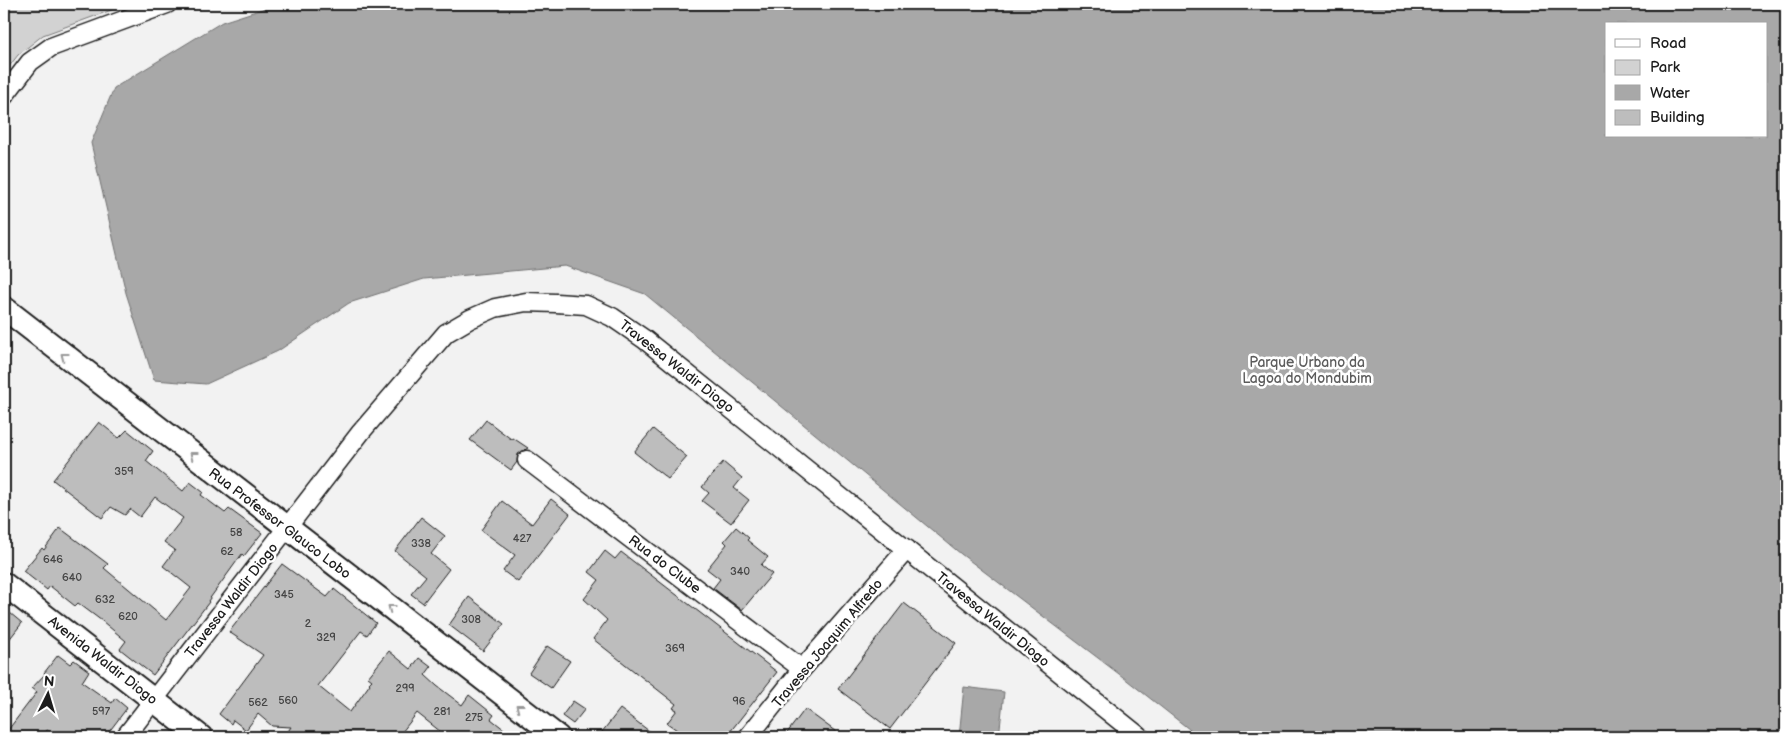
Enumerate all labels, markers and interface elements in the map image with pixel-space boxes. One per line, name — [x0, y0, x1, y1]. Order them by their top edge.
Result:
legend — [1605, 22, 1768, 138]
text: Road — [1650, 34, 1686, 53]
text: Park — [1650, 58, 1681, 77]
text: Water — [1650, 84, 1690, 103]
text: Building — [1650, 108, 1705, 127]
street label: Travessa Waldir Diogo — [616, 316, 737, 416]
one-way arrow — [61, 353, 70, 361]
park label: Parque Urbano da Lagoa do Mondubim — [1242, 354, 1372, 387]
one-way arrow — [189, 452, 198, 461]
street label: Rua Professor Glauco Lobo — [205, 464, 354, 582]
house number: 359 — [114, 465, 134, 478]
house number: 58 — [230, 526, 242, 539]
house number: 427 — [513, 532, 532, 545]
street label: Rua do Clube — [625, 532, 704, 597]
house number: 338 — [411, 537, 431, 550]
street label: Travessa Waldir Diogo — [181, 540, 281, 661]
house number: 62 — [220, 545, 234, 558]
house number: 646 — [43, 553, 63, 566]
house number: 340 — [730, 565, 750, 578]
street label: Travessa Waldir Diogo — [933, 568, 1053, 670]
house number: 640 — [62, 571, 82, 584]
street label: Travessa Joaquim Alfredo — [769, 576, 886, 711]
house number: 345 — [274, 588, 294, 601]
house number: 632 — [95, 593, 115, 606]
one-way arrow — [388, 605, 397, 613]
house number: 620 — [118, 610, 138, 623]
street label: Avenida Waldir Diogo — [45, 612, 161, 708]
house number: 308 — [461, 613, 481, 626]
house number: 2 — [305, 617, 312, 630]
house number: 329 — [316, 631, 336, 644]
house number: 369 — [665, 642, 685, 655]
north arrow — [22, 668, 72, 718]
text: N — [43, 673, 55, 690]
house number: 299 — [395, 682, 415, 695]
house number: 560 — [278, 694, 298, 707]
house number: 96 — [732, 695, 746, 708]
house number: 562 — [248, 696, 268, 709]
house number: 597 — [92, 705, 111, 718]
house number: 281 — [433, 705, 451, 718]
one-way arrow — [516, 705, 525, 713]
house number: 275 — [465, 711, 483, 724]

